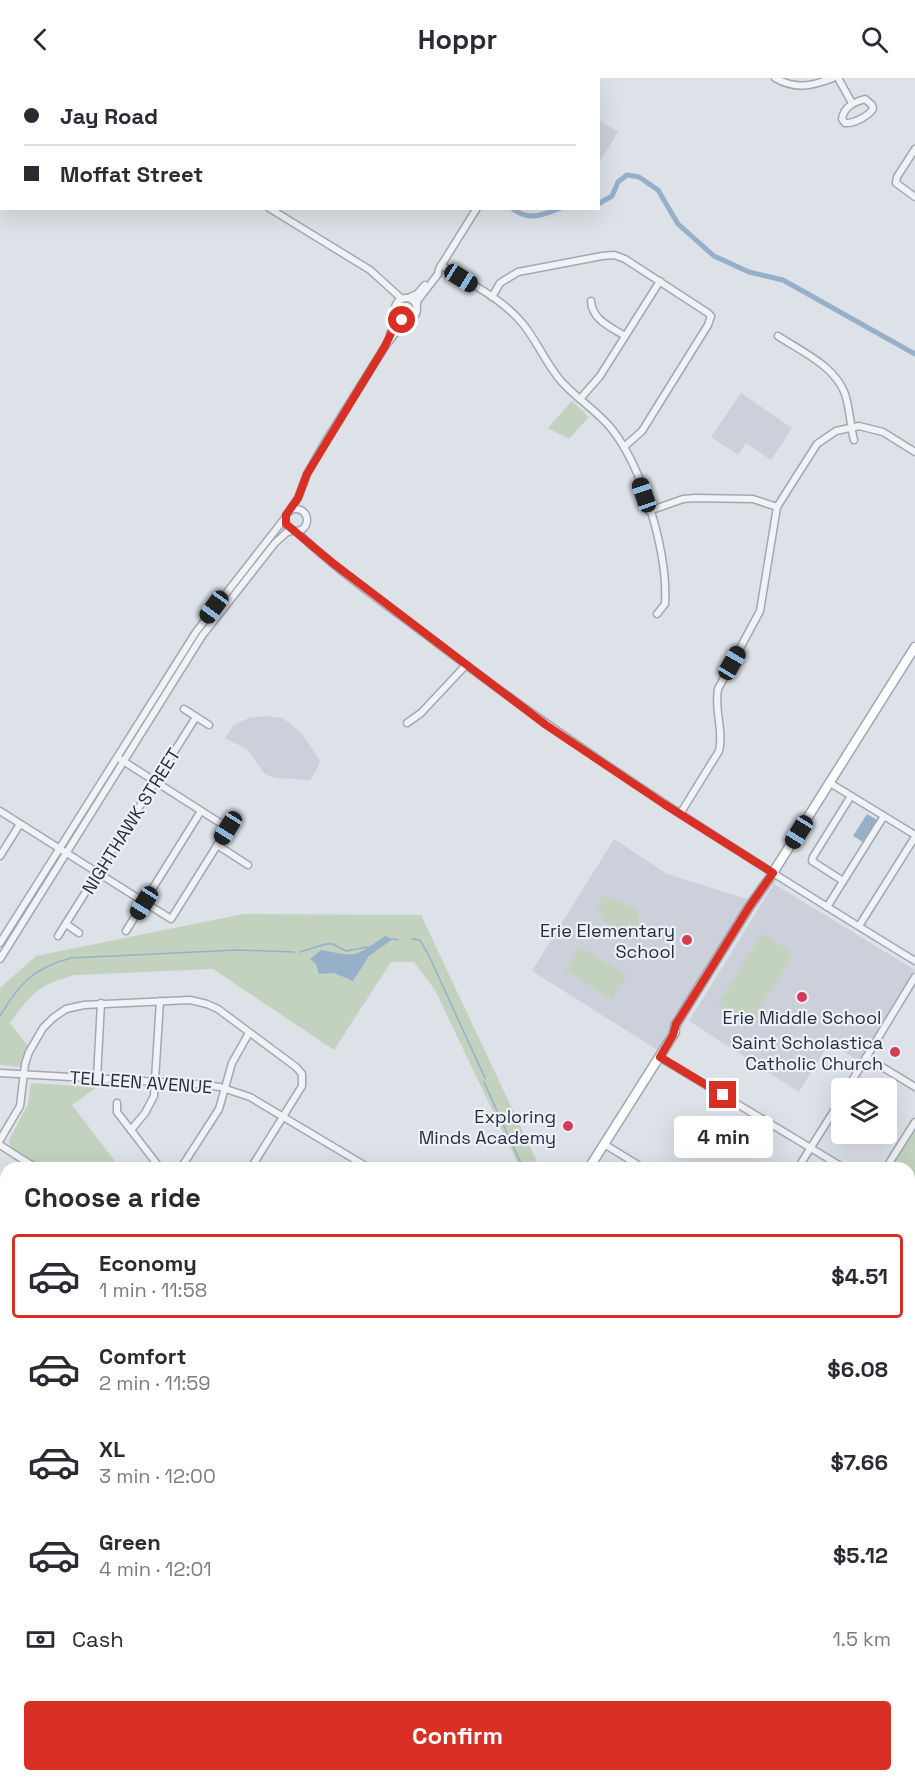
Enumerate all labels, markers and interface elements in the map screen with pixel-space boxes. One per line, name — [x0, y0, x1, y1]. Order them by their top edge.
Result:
text: Hoppr — [418, 22, 497, 57]
icon: back — [24, 23, 57, 56]
icon: search — [858, 23, 891, 56]
text: Jay Road — [60, 102, 158, 130]
text: Moffat Street — [60, 160, 203, 188]
car — [441, 261, 481, 295]
route start — [388, 306, 415, 333]
car — [630, 475, 658, 515]
car — [196, 587, 232, 627]
car — [715, 643, 749, 683]
street label: NIGHTHAWK STREET — [77, 743, 185, 898]
car — [211, 808, 245, 848]
car — [782, 812, 816, 852]
car — [127, 883, 161, 923]
place label: Erie Elementary School — [540, 919, 675, 963]
marker: Erie Elementary School — [680, 933, 694, 947]
marker: Erie Middle School — [795, 990, 809, 1004]
place label: Erie Middle School — [723, 1006, 881, 1029]
place label: Saint Scholastica Catholic Church — [732, 1031, 883, 1075]
marker: Saint Scholastica Catholic Church — [888, 1045, 902, 1059]
street label: TELLEEN AVENUE — [69, 1066, 213, 1098]
map controls — [831, 1078, 897, 1144]
button: layers — [831, 1078, 897, 1144]
route end — [709, 1081, 736, 1108]
place label: Exploring Minds Academy — [419, 1105, 556, 1149]
callout: 4 min — [674, 1116, 772, 1158]
marker: Exploring Minds Academy — [561, 1119, 575, 1133]
text: 4 min — [697, 1124, 750, 1150]
text: Choose a ride — [24, 1180, 201, 1215]
icon: car — [27, 1249, 81, 1303]
text: Economy — [99, 1249, 197, 1277]
text: $4.51 — [831, 1262, 888, 1290]
text: 1 min · 11:58 — [99, 1277, 207, 1303]
icon: car — [27, 1342, 81, 1396]
text: Comfort — [99, 1342, 187, 1370]
text: $6.08 — [827, 1355, 888, 1383]
text: 2 min · 11:59 — [99, 1370, 211, 1396]
icon: car — [27, 1435, 81, 1489]
text: XL — [99, 1435, 125, 1463]
text: $7.66 — [830, 1448, 888, 1476]
text: 3 min · 12:00 — [99, 1463, 216, 1489]
icon: car — [27, 1528, 81, 1582]
text: Green — [99, 1528, 161, 1556]
text: $5.12 — [833, 1541, 888, 1569]
text: 4 min · 12:01 — [99, 1556, 212, 1582]
icon: cash — [24, 1623, 57, 1656]
text: Cash — [72, 1625, 124, 1653]
text: 1.5 km — [833, 1626, 891, 1652]
button: Confirm — [24, 1701, 891, 1770]

